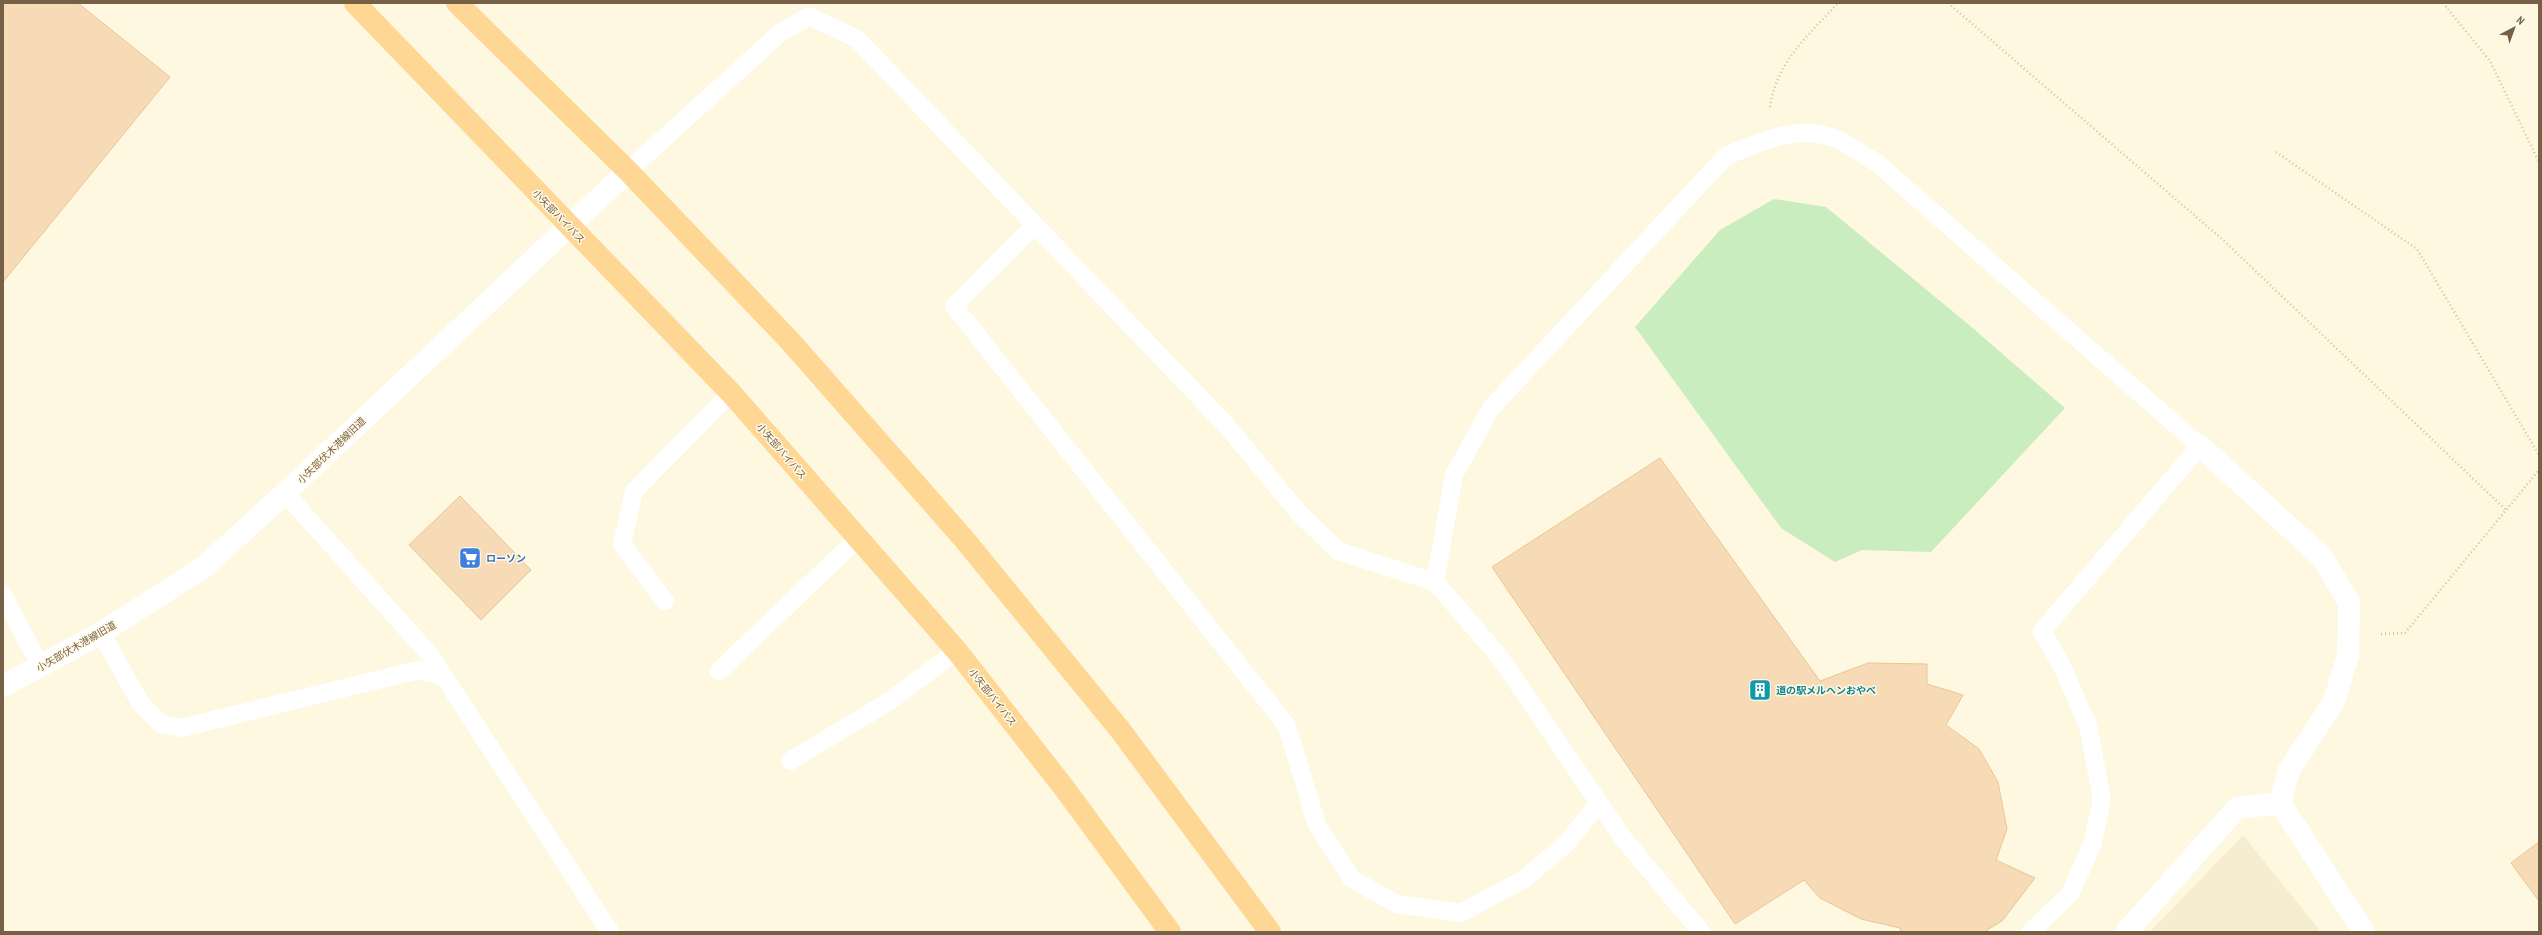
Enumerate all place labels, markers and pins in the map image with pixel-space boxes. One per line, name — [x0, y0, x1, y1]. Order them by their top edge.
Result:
supermarket icon: ローソン — [457, 545, 483, 571]
place label: ローソン — [486, 552, 526, 565]
building icon: 道の駅メルヘンおやべ — [1747, 677, 1773, 703]
place label: 道の駅メルヘンおやべ — [1776, 684, 1876, 697]

